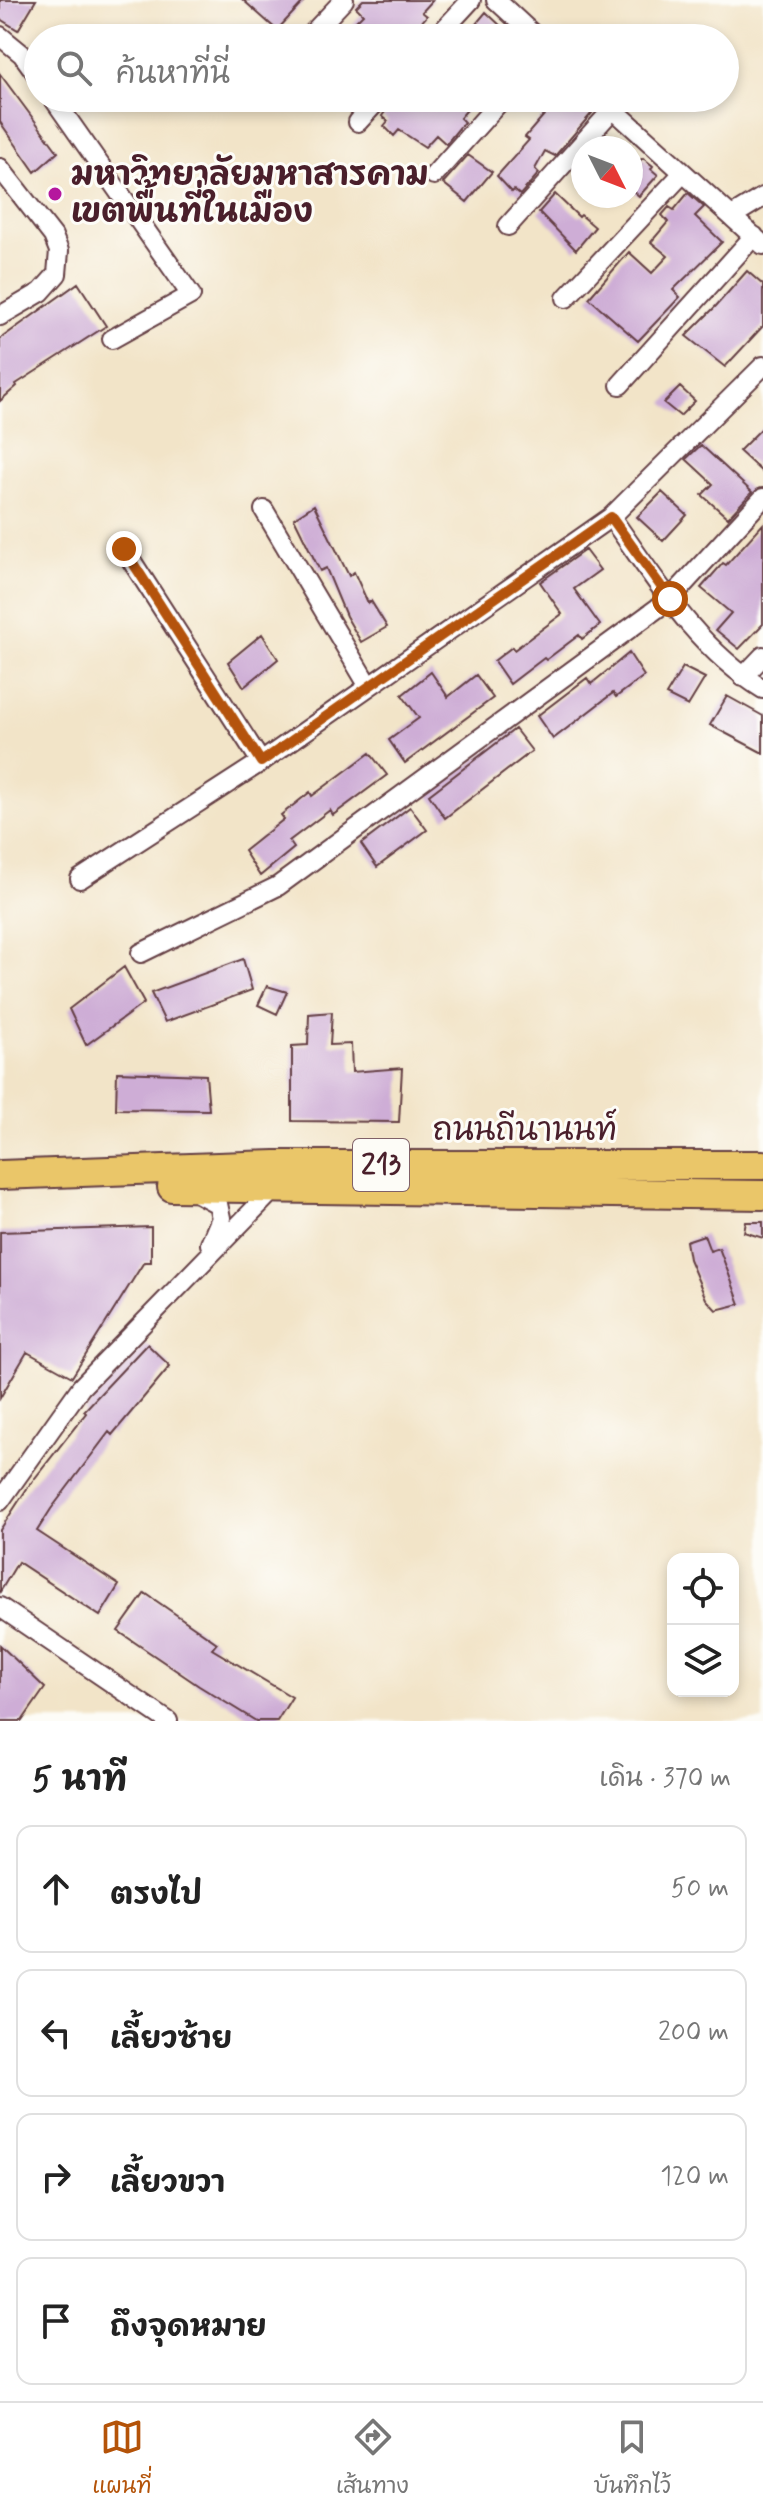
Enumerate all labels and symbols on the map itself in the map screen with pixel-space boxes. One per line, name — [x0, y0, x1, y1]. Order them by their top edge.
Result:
north arrow — [571, 136, 643, 208]
place label: มหาวิทยาลัยมหาสารคาม เขตพื้นที่ในเมือง — [71, 154, 429, 234]
marker: มหาวิทยาลัยมหาสารคาม เขตพื้นที่ในเมือง — [46, 185, 64, 203]
route end — [106, 531, 142, 567]
route start — [652, 581, 688, 617]
street label: ถนนถีนานนท์ — [433, 1108, 617, 1152]
road number: 213 — [353, 1139, 409, 1191]

